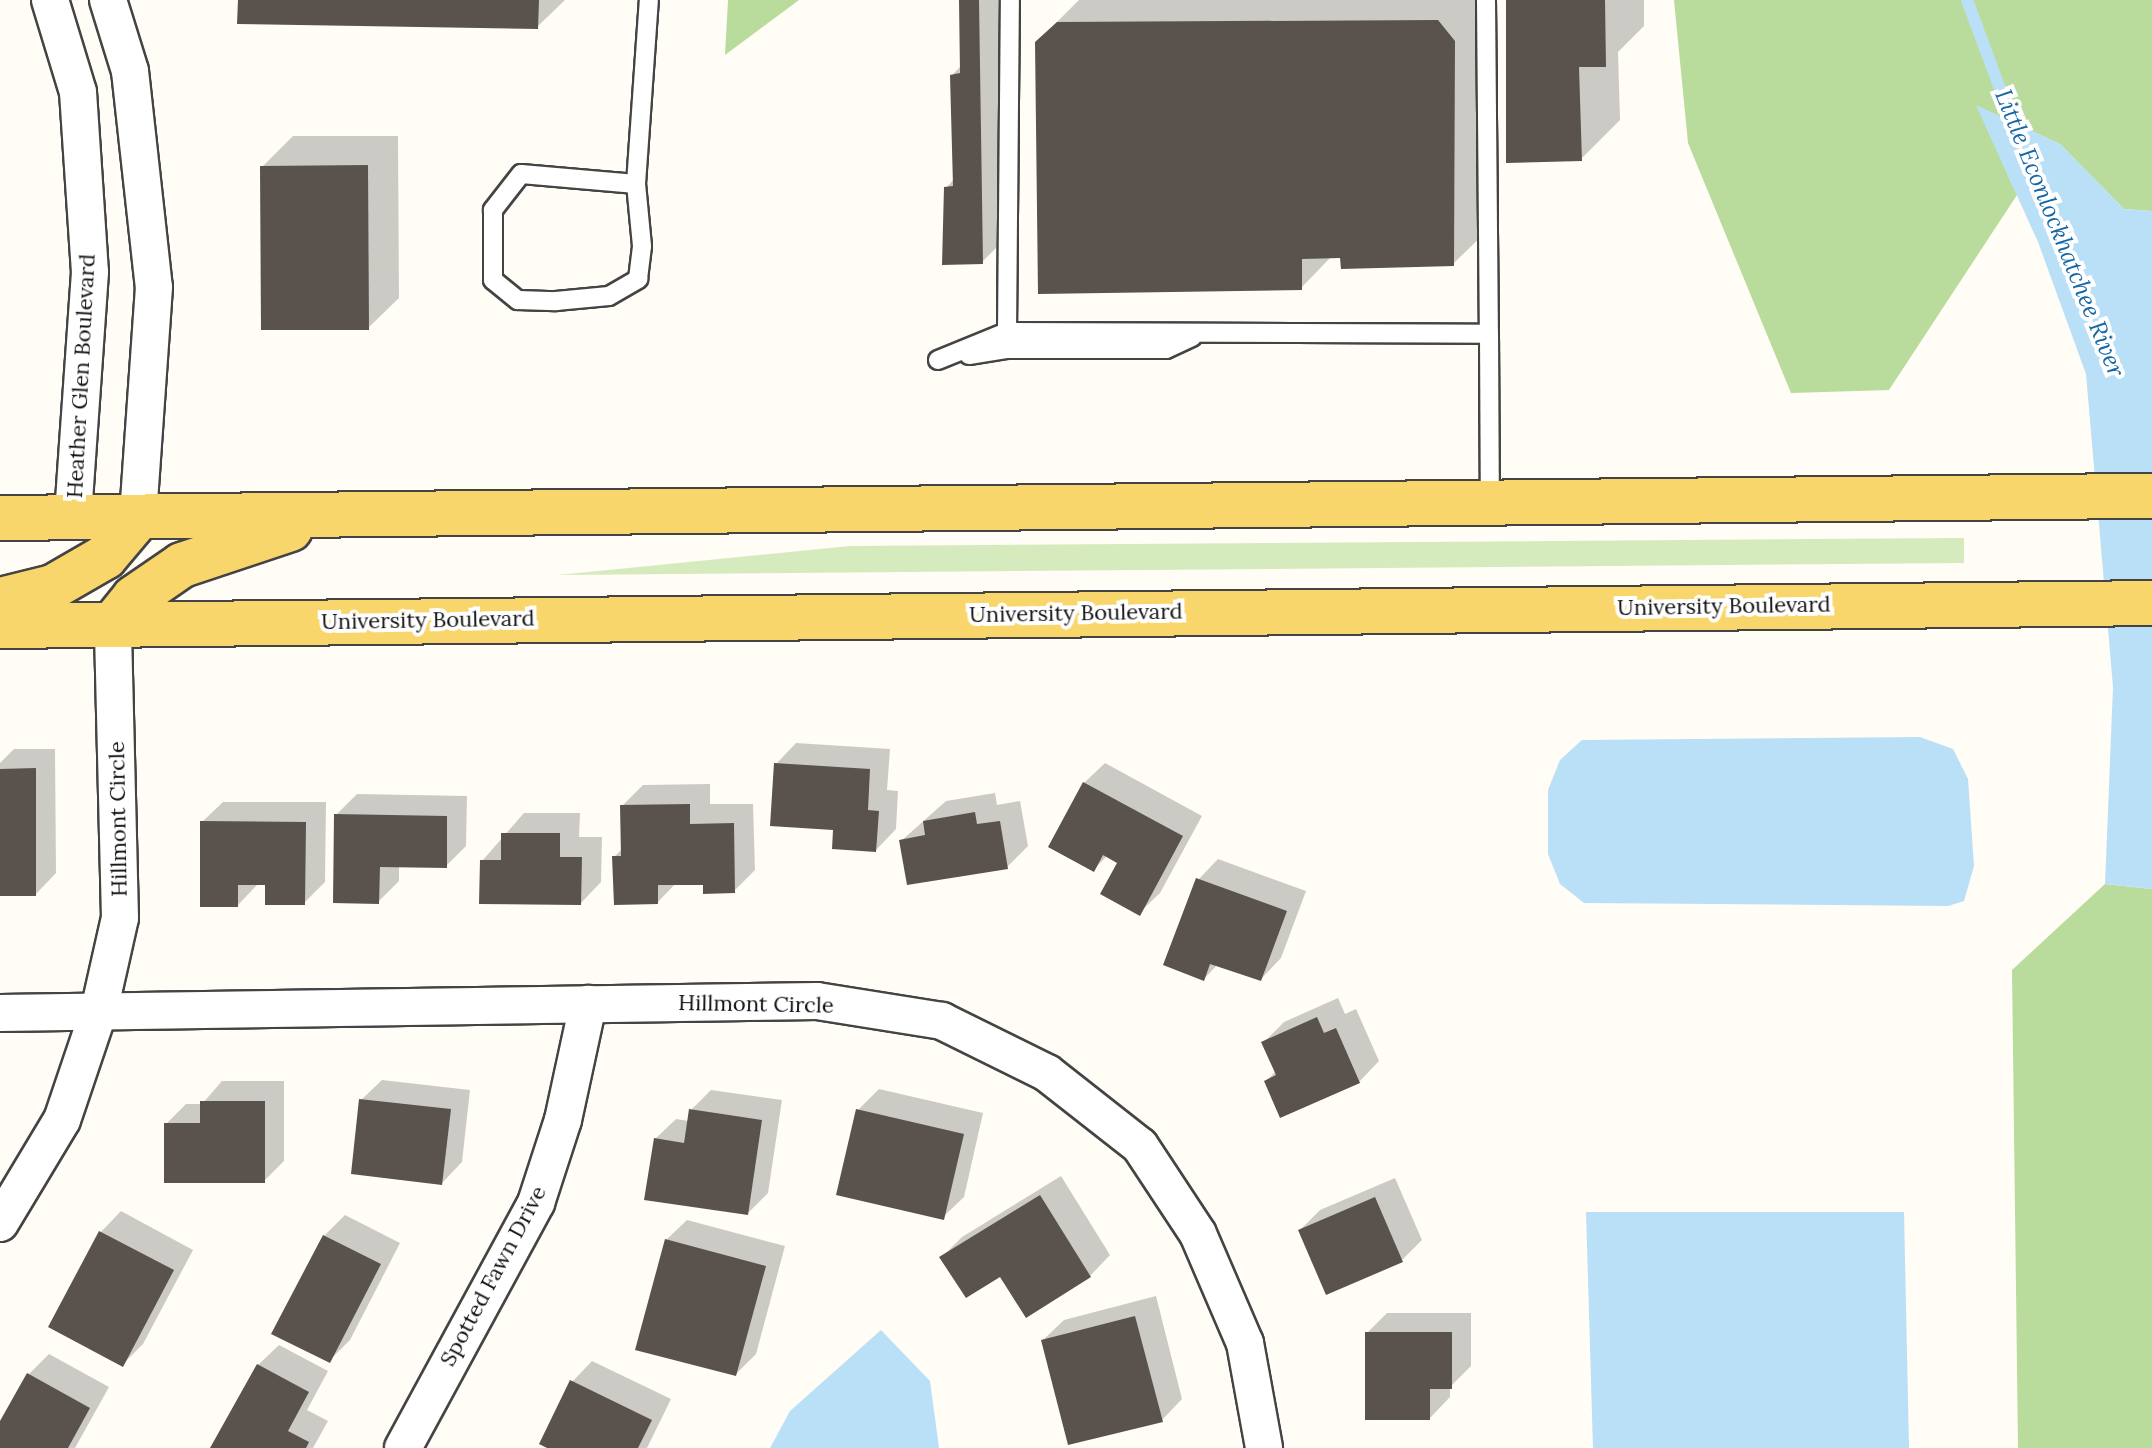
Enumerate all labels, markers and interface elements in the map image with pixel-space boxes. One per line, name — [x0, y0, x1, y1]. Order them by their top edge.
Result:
water label: Little Econlockhatchee River — [1989, 85, 2131, 381]
street label: Heather Glen Boulevard — [61, 253, 101, 499]
street label: University Boulevard — [1617, 591, 1831, 621]
street label: University Boulevard — [969, 598, 1183, 628]
street label: University Boulevard — [321, 605, 535, 635]
street label: Hillmont Circle — [103, 741, 133, 897]
street label: Hillmont Circle — [678, 989, 834, 1019]
street label: Spotted Fawn Drive — [434, 1181, 552, 1371]

